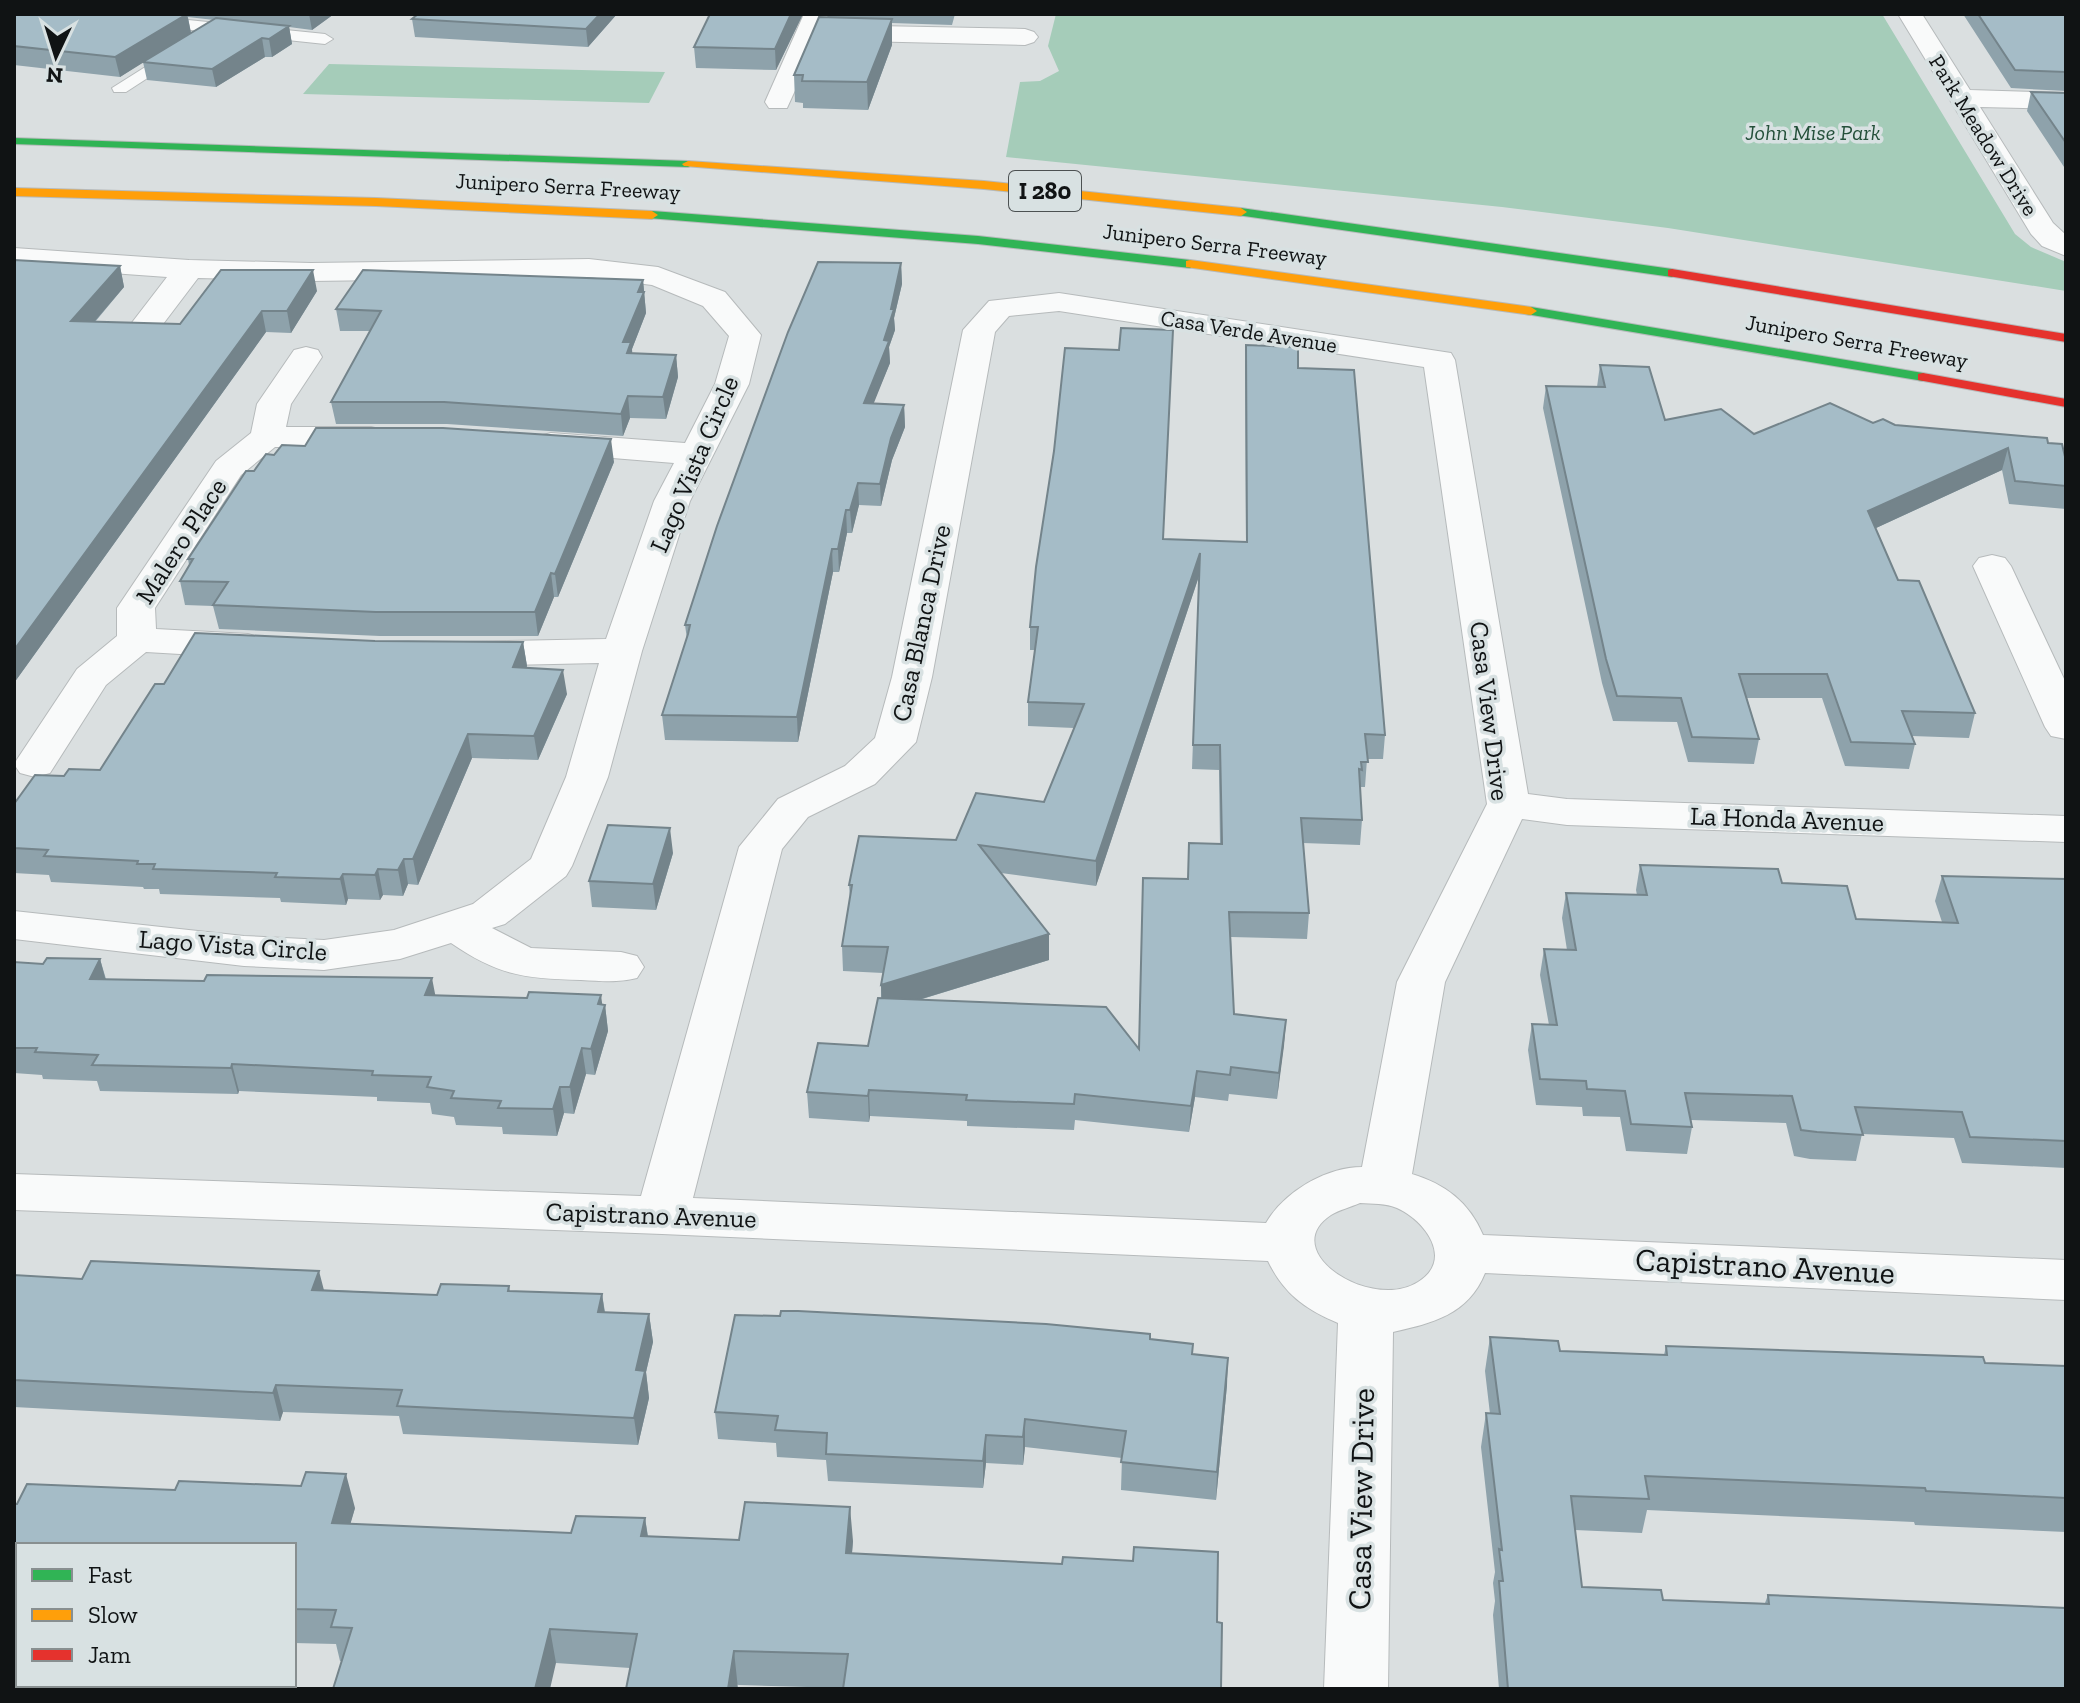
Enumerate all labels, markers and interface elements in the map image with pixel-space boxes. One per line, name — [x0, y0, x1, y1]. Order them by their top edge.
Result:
north arrow — [16, 16, 96, 96]
street label: Park Meadow Drive — [1923, 50, 2044, 221]
text: N — [45, 61, 64, 90]
park label: John Mise Park — [1744, 119, 1881, 146]
street label: Junipero Serra Freeway — [455, 167, 682, 206]
road number: I 280 — [1009, 171, 1081, 211]
street label: Junipero Serra Freeway — [1102, 217, 1329, 272]
street label: Casa Verde Avenue — [1159, 304, 1339, 359]
street label: Junipero Serra Freeway — [1744, 309, 1971, 374]
street label: Lago Vista Circle — [642, 371, 746, 557]
street label: Malero Place — [129, 472, 233, 610]
street label: Casa Blanca Drive — [884, 521, 958, 725]
street label: Casa View Drive — [1463, 620, 1517, 802]
street label: La Honda Avenue — [1689, 800, 1885, 838]
street label: Lago Vista Circle — [138, 922, 328, 968]
street label: Capistrano Avenue — [545, 1195, 757, 1235]
street label: Capistrano Avenue — [1634, 1240, 1896, 1292]
street label: Casa View Drive — [1340, 1388, 1382, 1610]
legend — [16, 1543, 296, 1687]
text: Fast — [88, 1560, 132, 1589]
text: Slow — [88, 1600, 138, 1629]
text: Jam — [88, 1640, 131, 1669]

